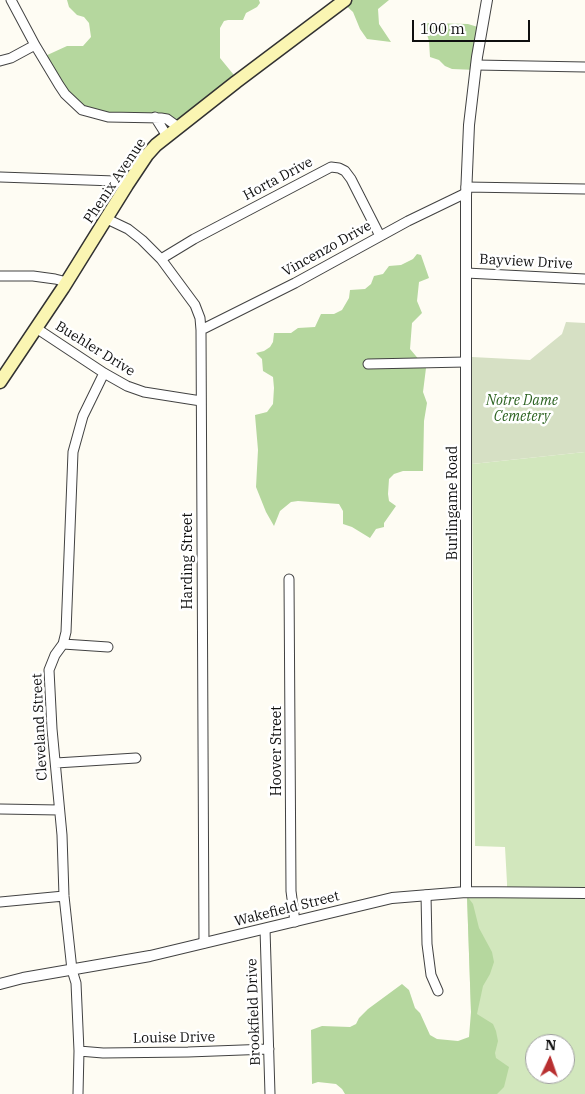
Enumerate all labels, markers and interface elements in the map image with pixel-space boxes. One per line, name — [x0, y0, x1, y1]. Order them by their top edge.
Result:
scale bar — [415, 10, 532, 42]
text: 100 m — [420, 19, 465, 38]
street label: Phenix Avenue — [80, 135, 150, 227]
street label: Horta Drive — [240, 154, 316, 204]
street label: Vincenzo Drive — [279, 218, 375, 280]
street label: Bayview Drive — [479, 251, 573, 273]
street label: Buehler Drive — [52, 318, 138, 380]
park label: Notre Dame Cemetery — [486, 393, 558, 426]
street label: Burlingame Road — [445, 446, 461, 560]
street label: Harding Street — [180, 513, 196, 609]
street label: Cleveland Street — [29, 673, 51, 781]
street label: Hoover Street — [269, 706, 285, 796]
street label: Wakefield Street — [233, 888, 341, 930]
street label: Brookfield Drive — [244, 958, 264, 1066]
street label: Louise Drive — [133, 1029, 215, 1047]
north arrow — [525, 1034, 575, 1084]
text: N — [545, 1036, 557, 1054]

